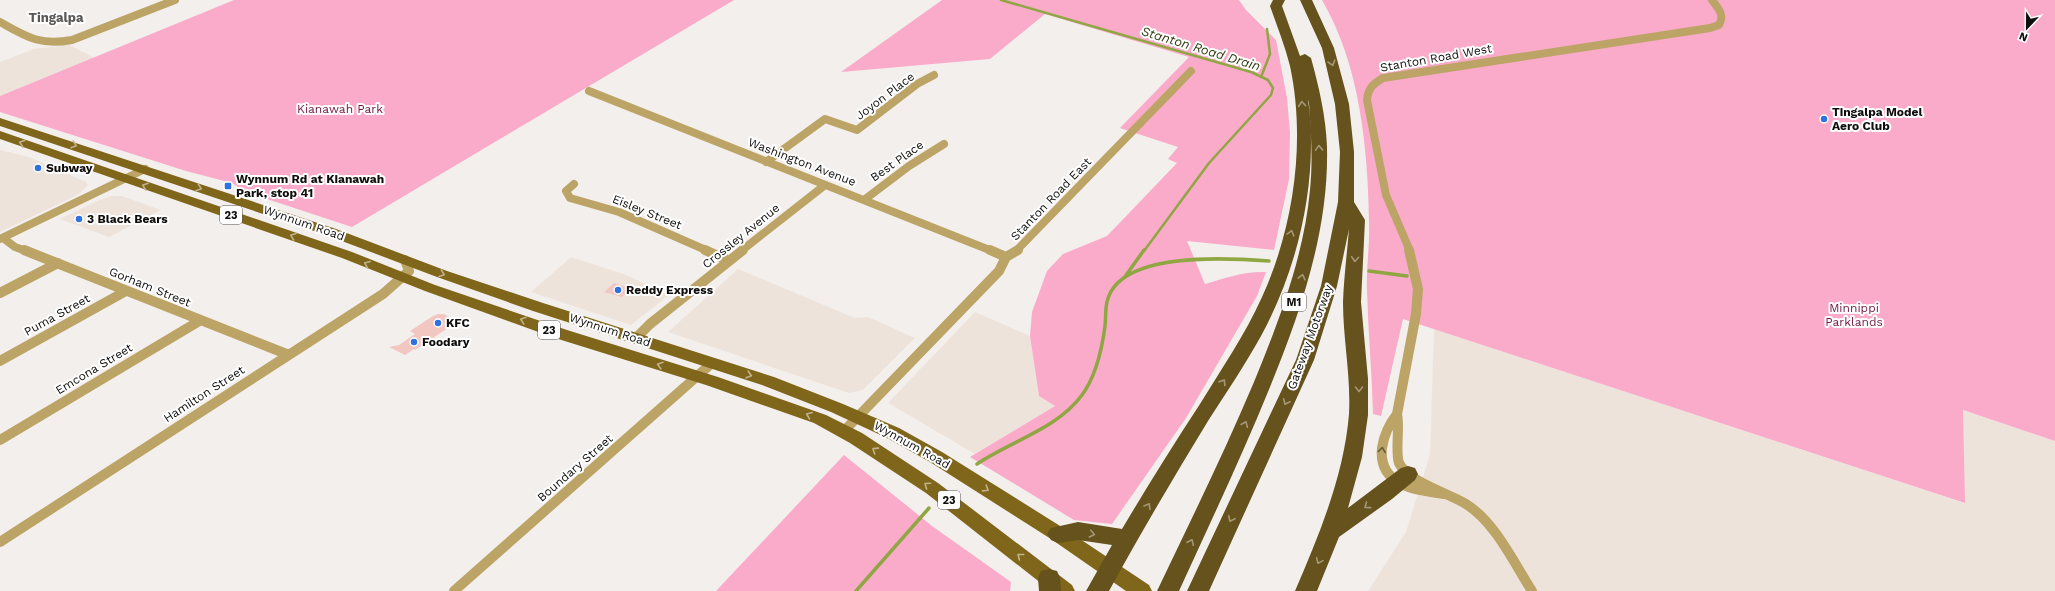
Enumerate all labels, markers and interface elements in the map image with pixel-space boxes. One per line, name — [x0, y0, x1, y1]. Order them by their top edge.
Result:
north arrow — [2007, 8, 2047, 48]
district label: Tingalpa — [29, 10, 84, 25]
water label: Stanton Road Drain — [1140, 23, 1262, 74]
text: N — [2017, 29, 2030, 44]
street label: Stanton Road West — [1379, 41, 1493, 75]
one-way arrow — [1328, 59, 1336, 66]
street label: Joyon Place — [853, 69, 917, 123]
one-way arrow — [1297, 101, 1306, 107]
park label: Kianawah Park — [297, 102, 383, 116]
place label: Tingalpa Model Aero Club — [1832, 105, 1922, 133]
marker: Tingalpa Model Aero Club — [1819, 114, 1829, 124]
street label: Washington Avenue — [746, 135, 858, 189]
street label: Best Place — [868, 138, 926, 184]
one-way arrow — [18, 139, 25, 147]
one-way arrow — [70, 141, 77, 149]
one-way arrow — [1315, 145, 1323, 151]
street label: Stanton Road East — [1008, 155, 1094, 243]
place label: Subway — [46, 161, 93, 175]
marker: Subway — [33, 163, 43, 173]
place label: Wynnum Rd at Kianawah Park, stop 41 — [236, 172, 384, 200]
marker: Wynnum Rd at Kianawah Park, stop 41 — [223, 181, 233, 191]
one-way arrow — [142, 182, 149, 190]
one-way arrow — [195, 183, 202, 191]
street label: Eisley Street — [610, 192, 684, 232]
street label: Crossley Avenue — [700, 201, 782, 271]
street label: Wynnum Road — [262, 203, 346, 243]
road number: 23 — [220, 206, 242, 224]
place label: 3 Black Bears — [87, 212, 168, 226]
marker: 3 Black Bears — [74, 214, 84, 224]
one-way arrow — [1286, 230, 1295, 237]
one-way arrow — [289, 232, 296, 241]
one-way arrow — [1351, 256, 1360, 262]
one-way arrow — [364, 260, 371, 268]
street label: Gorham Street — [107, 264, 193, 310]
one-way arrow — [438, 270, 445, 278]
one-way arrow — [1297, 274, 1306, 281]
street label: Gateway Motorway — [1285, 282, 1336, 391]
place label: Reddy Express — [626, 283, 714, 297]
marker: Reddy Express — [613, 285, 623, 295]
street label: Puma Street — [22, 291, 92, 339]
road number: M1 — [1282, 293, 1306, 311]
park label: Minnippi Parklands — [1825, 301, 1883, 329]
street label: Wynnum Road — [568, 310, 652, 350]
place label: KFC — [446, 316, 470, 330]
one-way arrow — [519, 317, 526, 325]
marker: KFC — [433, 318, 443, 328]
road number: 23 — [538, 321, 560, 339]
place label: Foodary — [422, 335, 470, 349]
marker: Foodary — [409, 337, 419, 347]
street label: Emcona Street — [53, 341, 135, 397]
one-way arrow — [656, 361, 663, 369]
street label: Hamilton Street — [161, 363, 247, 425]
one-way arrow — [745, 370, 752, 378]
one-way arrow — [1218, 379, 1226, 386]
one-way arrow — [1355, 386, 1363, 392]
one-way arrow — [1283, 398, 1291, 405]
one-way arrow — [805, 411, 812, 419]
street label: Wynnum Road — [872, 418, 952, 472]
one-way arrow — [1240, 421, 1248, 429]
street label: Boundary Street — [534, 431, 616, 505]
one-way arrow — [872, 447, 879, 454]
one-way arrow — [1377, 447, 1386, 453]
one-way arrow — [925, 483, 932, 490]
one-way arrow — [981, 484, 988, 491]
road number: 23 — [938, 491, 960, 509]
one-way arrow — [1364, 501, 1371, 509]
one-way arrow — [1143, 503, 1150, 510]
one-way arrow — [1228, 515, 1236, 523]
one-way arrow — [1089, 530, 1096, 538]
one-way arrow — [1186, 539, 1194, 547]
one-way arrow — [1018, 554, 1025, 561]
one-way arrow — [1316, 557, 1324, 565]

